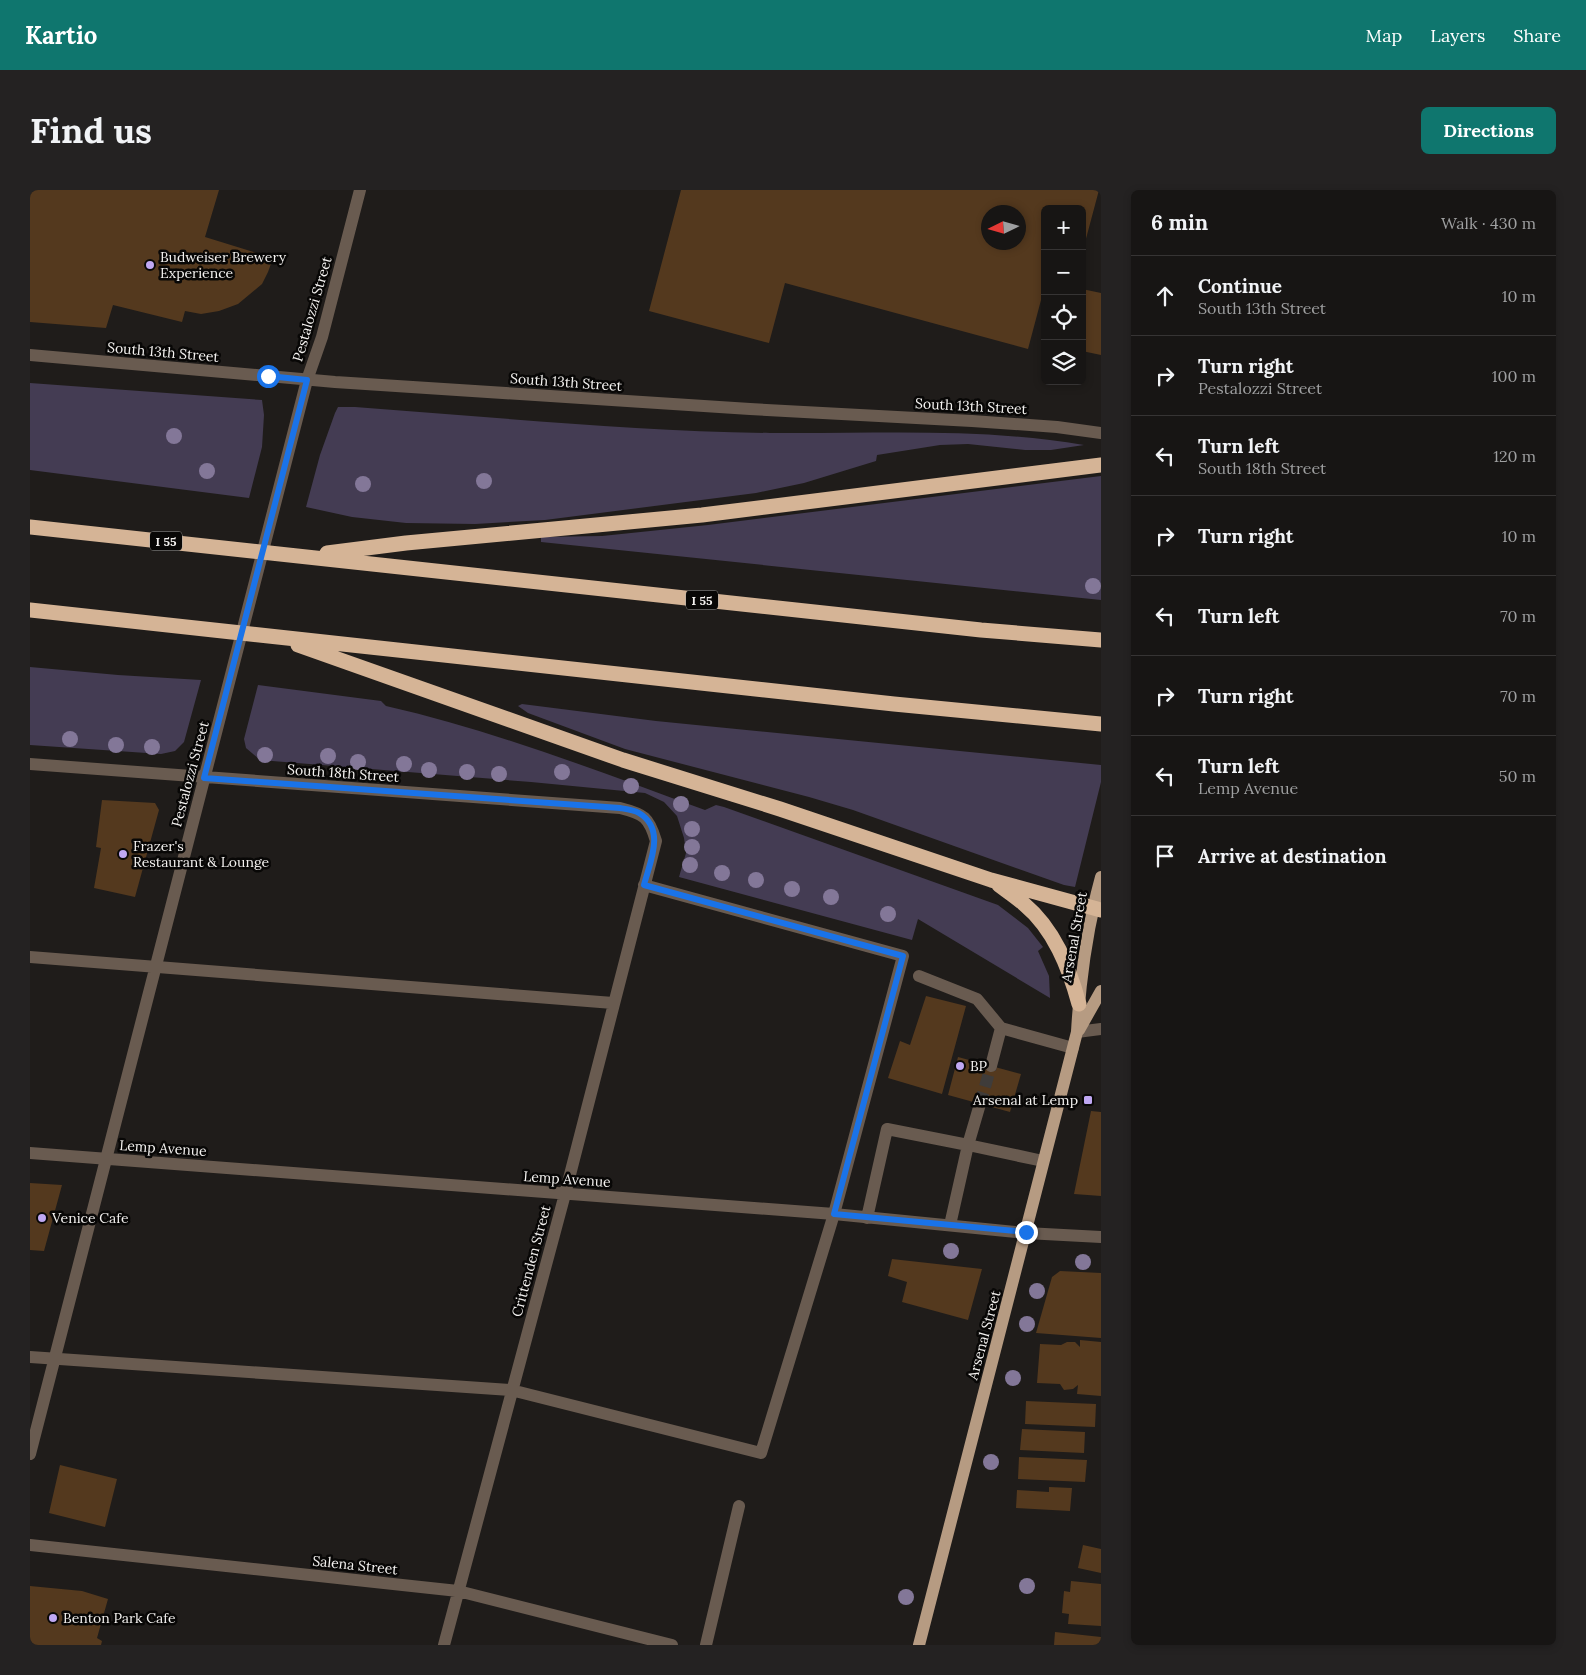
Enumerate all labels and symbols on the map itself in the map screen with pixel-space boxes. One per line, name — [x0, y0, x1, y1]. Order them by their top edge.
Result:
north arrow — [981, 205, 1026, 250]
place label: Budweiser Brewery Experience — [160, 248, 287, 282]
street label: Pestalozzi Street — [288, 254, 336, 364]
marker: Budweiser Brewery Experience — [144, 259, 156, 271]
street label: South 13th Street — [106, 338, 220, 366]
route start — [257, 365, 280, 388]
street label: South 13th Street — [509, 369, 623, 395]
street label: South 13th Street — [915, 394, 1028, 418]
road number: I 55 — [150, 532, 182, 551]
road number: I 55 — [686, 590, 718, 610]
street label: Pestalozzi Street — [167, 719, 213, 829]
street label: South 18th Street — [286, 760, 400, 786]
place label: Frazer's Restaurant & Lounge — [133, 837, 270, 871]
marker: Frazer's Restaurant & Lounge — [117, 848, 129, 860]
street label: Arsenal Street — [1057, 890, 1091, 985]
place label: BP — [970, 1057, 988, 1075]
marker: BP — [954, 1060, 966, 1072]
place label: Arsenal at Lemp — [972, 1091, 1078, 1109]
marker: Arsenal at Lemp — [1082, 1094, 1094, 1106]
street label: Lemp Avenue — [119, 1136, 208, 1160]
street label: Lemp Avenue — [523, 1167, 612, 1191]
street label: Crittenden Street — [507, 1203, 555, 1319]
place label: Venice Cafe — [51, 1209, 129, 1227]
marker: Venice Cafe — [36, 1212, 48, 1224]
route end — [1015, 1221, 1038, 1244]
street label: Arsenal Street — [963, 1288, 1005, 1383]
street label: Salena Street — [311, 1552, 399, 1578]
place label: Benton Park Cafe — [63, 1609, 176, 1627]
marker: Benton Park Cafe — [47, 1612, 59, 1624]

